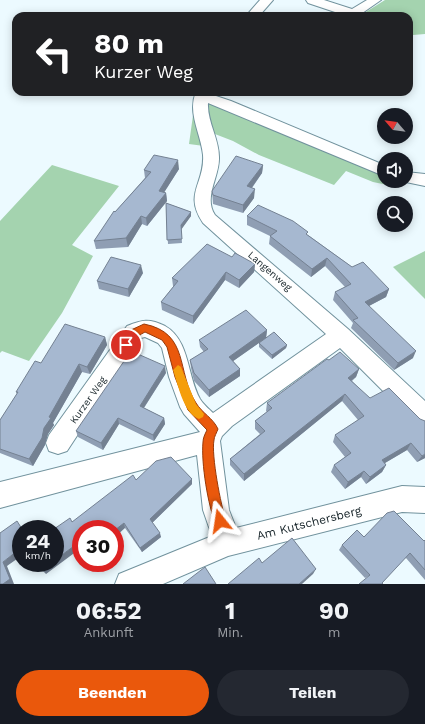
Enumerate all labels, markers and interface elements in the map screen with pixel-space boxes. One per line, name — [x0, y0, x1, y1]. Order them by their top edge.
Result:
text: 80 m — [94, 27, 164, 60]
icon: left — [28, 28, 80, 80]
text: Kurzer Weg — [94, 61, 193, 82]
north arrow — [377, 108, 413, 144]
map controls — [377, 108, 413, 232]
button: sound — [377, 152, 413, 188]
button: search — [377, 196, 413, 232]
street label: Langenweg — [246, 249, 295, 293]
pin — [109, 328, 143, 362]
icon: arrive — [115, 334, 137, 356]
street label: Kurzer Weg — [68, 374, 109, 426]
position arrow — [199, 500, 241, 542]
street label: Am Kutschersberg — [255, 503, 363, 543]
speed limit sign: 30 — [72, 520, 124, 572]
text: 24 — [26, 529, 50, 553]
text: km/h — [25, 550, 51, 561]
text: 06:52 — [76, 597, 142, 625]
text: 1 — [225, 597, 235, 625]
text: 90 — [319, 597, 349, 625]
text: Ankunft — [84, 625, 134, 640]
text: Min. — [217, 625, 243, 640]
text: m — [328, 625, 340, 640]
button: Beenden — [16, 670, 209, 716]
button: Teilen — [217, 670, 409, 716]

